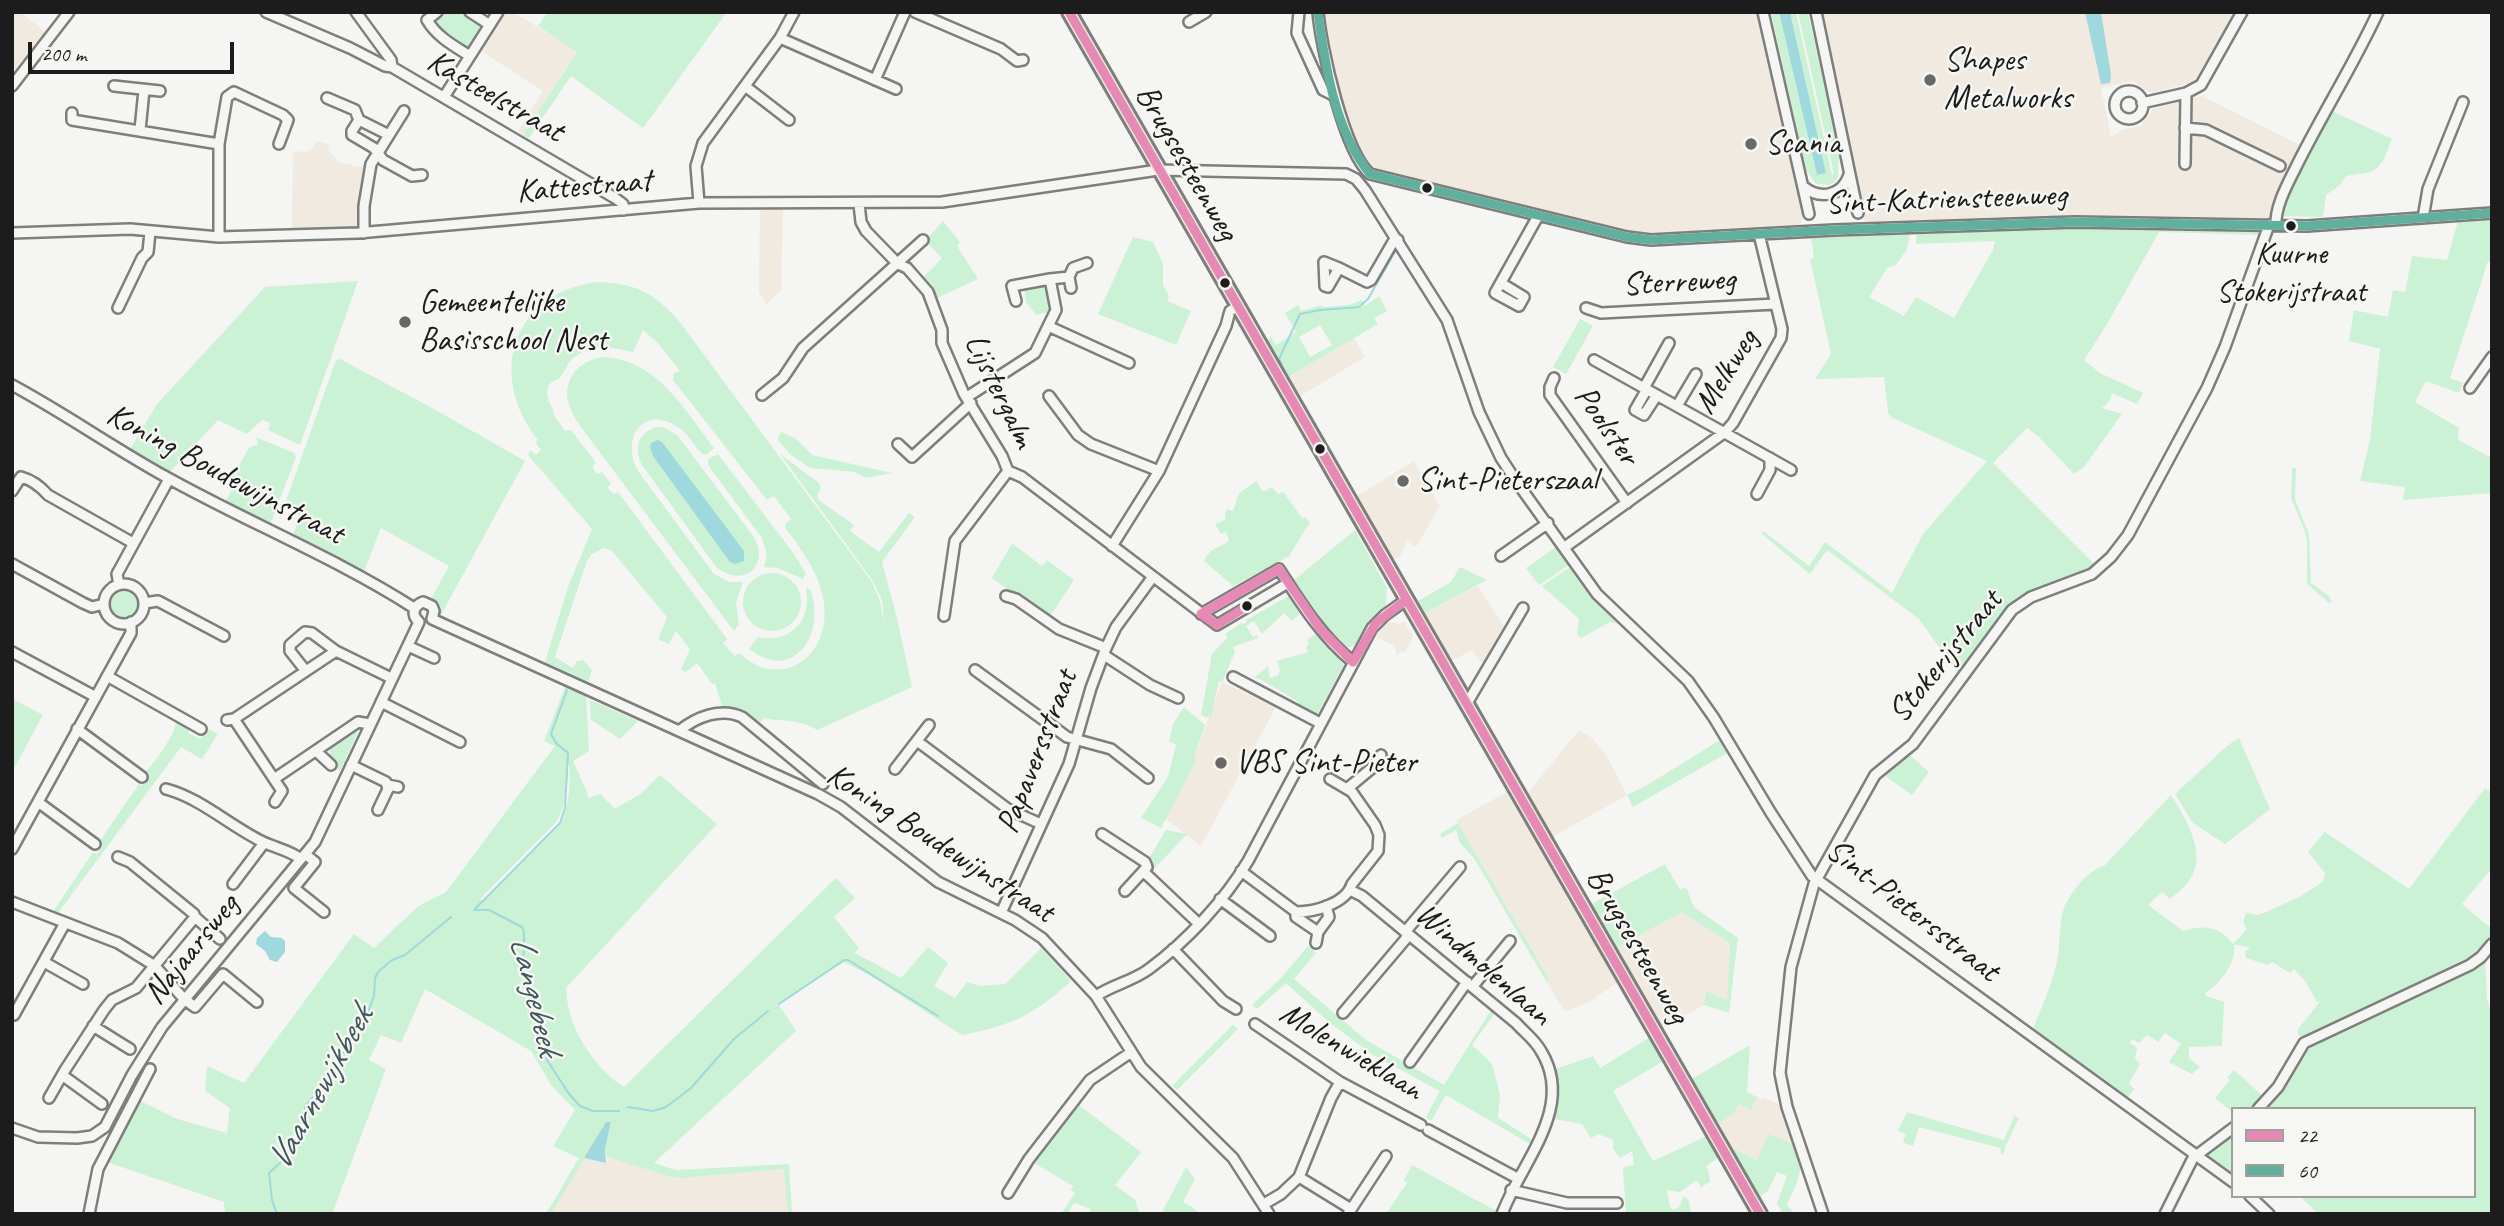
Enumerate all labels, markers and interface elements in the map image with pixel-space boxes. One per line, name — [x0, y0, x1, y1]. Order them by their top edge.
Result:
scale bar — [32, 28, 238, 72]
text: 200 m — [41, 41, 86, 67]
place label: Shapes Metalworks — [1944, 41, 2072, 119]
street label: Kasteelstraat — [420, 42, 570, 152]
marker: Shapes Metalworks — [1922, 72, 1938, 88]
street label: Brugsesteenweg — [1126, 78, 1246, 248]
place label: Scania — [1765, 124, 1841, 164]
marker: Scania — [1743, 136, 1759, 152]
street label: Kattestraat — [515, 161, 653, 213]
street label: Sint-Katriensteenweg — [1825, 176, 2067, 224]
unlabelled marker — [1420, 181, 1434, 195]
marker: Kuurne Stokerijstraat — [2284, 219, 2298, 233]
place label: Kuurne Stokerijstraat — [2216, 236, 2366, 309]
street label: Sterreweg — [1622, 260, 1736, 306]
unlabelled marker — [1218, 276, 1232, 290]
place label: Gemeentelijke Basisschool Nest — [419, 283, 607, 361]
marker: Gemeentelijke Basisschool Nest — [397, 314, 413, 330]
street label: Melkweg — [1686, 323, 1768, 421]
street label: Lijstergalm — [955, 328, 1043, 454]
street label: Poolster — [1565, 379, 1647, 473]
street label: Koning Boudewijnstraat — [99, 396, 351, 554]
unlabelled marker — [1313, 442, 1327, 456]
place label: Sint-Pieterszaal — [1417, 461, 1597, 501]
marker: Sint-Pieterszaal — [1395, 473, 1411, 489]
street label: Stokerijstraat — [1880, 583, 2012, 731]
unlabelled marker — [1240, 599, 1254, 613]
street label: Papaversstraat — [989, 665, 1087, 839]
place label: VBS Sint-Pieter — [1235, 743, 1417, 783]
marker: VBS Sint-Pieter — [1213, 755, 1229, 771]
street label: Koning Boudewijnstraat — [819, 756, 1061, 932]
street label: Sint-Pietersstraat — [1817, 831, 2007, 991]
street label: Brugsesteenweg — [1577, 861, 1697, 1031]
street label: Najaarsweg — [136, 887, 248, 1013]
street label: Windmolenlaan — [1407, 895, 1559, 1035]
water label: Langebeek — [499, 932, 569, 1060]
street label: Molenwieklaan — [1272, 994, 1430, 1110]
water label: Vaarnewijkbeek — [259, 1000, 383, 1178]
legend — [2231, 1107, 2476, 1198]
text: 22 — [2298, 1123, 2317, 1149]
text: 60 — [2298, 1158, 2317, 1184]

